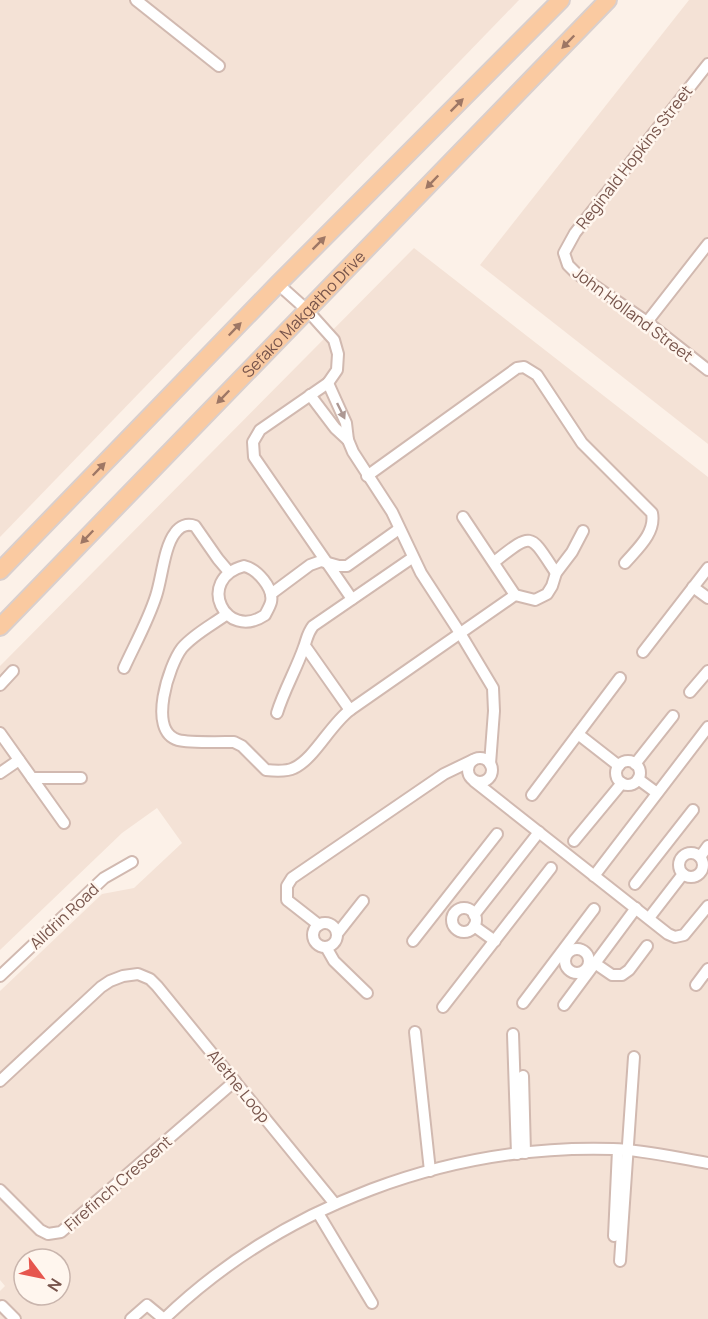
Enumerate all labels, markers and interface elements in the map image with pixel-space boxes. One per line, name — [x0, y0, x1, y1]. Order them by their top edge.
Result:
one-way arrow — [561, 34, 575, 48]
street label: Reginald Hopkins Street — [571, 80, 697, 234]
one-way arrow — [449, 98, 464, 112]
one-way arrow — [425, 174, 439, 188]
one-way arrow — [312, 236, 327, 250]
street label: Sefako Makgatho Drive — [237, 246, 370, 382]
street label: John Holland Street — [568, 262, 698, 366]
one-way arrow — [227, 322, 241, 336]
one-way arrow — [216, 389, 230, 403]
one-way arrow — [335, 402, 345, 420]
one-way arrow — [92, 461, 106, 476]
one-way arrow — [81, 529, 94, 544]
street label: Alldrin Road — [25, 878, 103, 954]
street label: Alethe Loop — [203, 1045, 275, 1127]
street label: Firefinch Crescent — [60, 1130, 176, 1236]
north arrow — [12, 1247, 72, 1307]
text: N — [42, 1274, 67, 1296]

